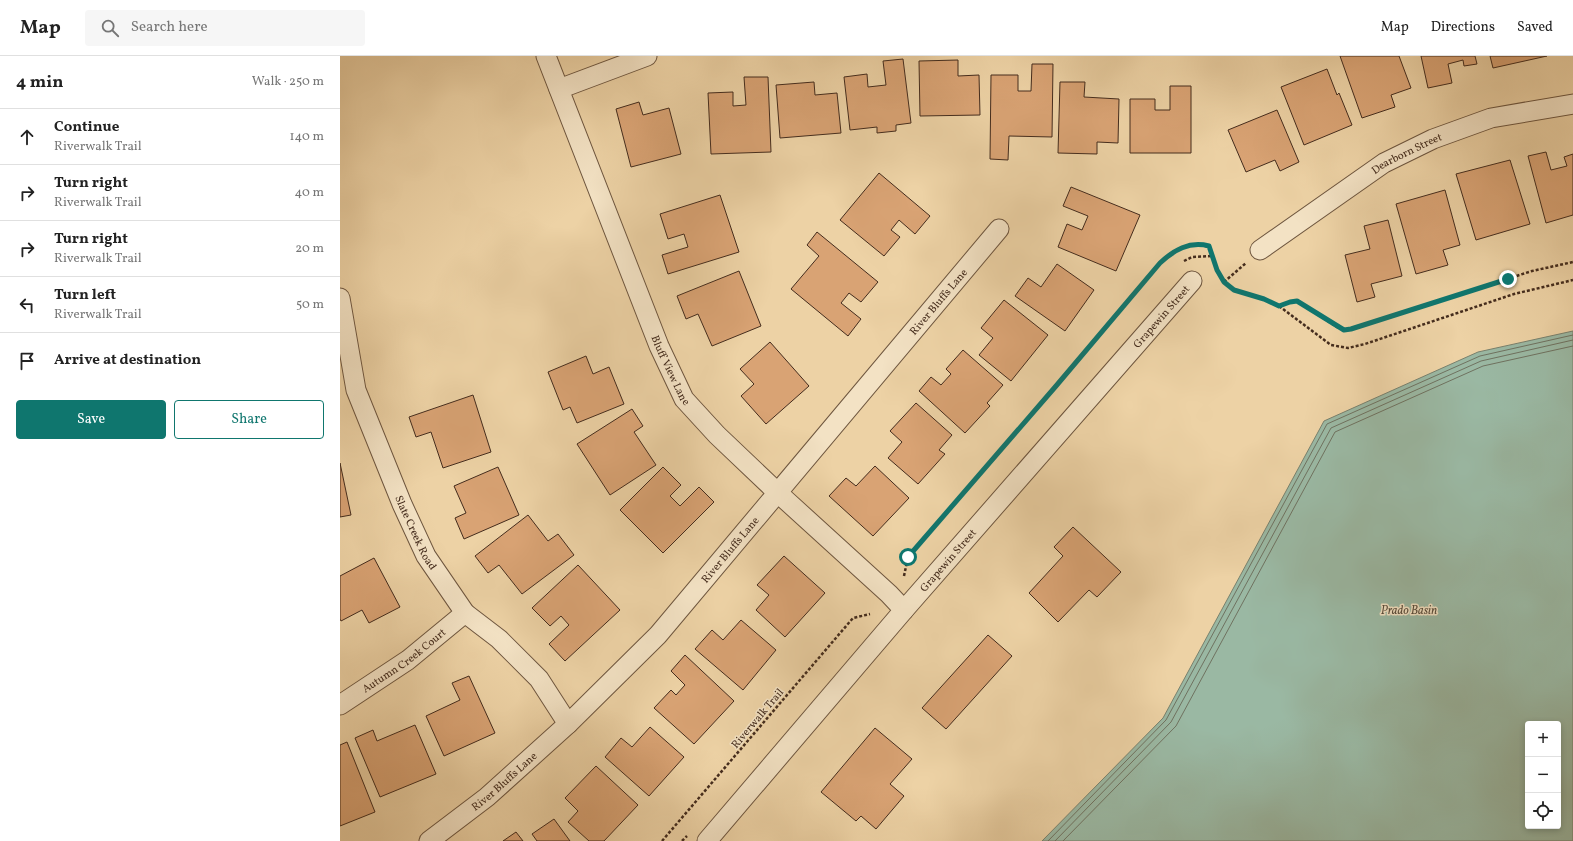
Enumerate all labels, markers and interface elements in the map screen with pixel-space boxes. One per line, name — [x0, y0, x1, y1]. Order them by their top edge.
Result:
search box — [85, 10, 365, 46]
text: Map — [20, 15, 61, 41]
icon: search — [99, 17, 121, 39]
text: Search here — [131, 17, 208, 38]
text: Map — [1381, 18, 1409, 37]
text: Directions — [1431, 18, 1495, 37]
text: Saved — [1517, 18, 1553, 37]
text: 4 min — [16, 71, 63, 94]
text: Walk · 250 m — [252, 73, 324, 91]
text: Continue — [54, 117, 119, 138]
icon: ahead — [16, 126, 38, 148]
text: 140 m — [290, 128, 324, 146]
street label: Dearborn Street — [1369, 130, 1444, 179]
text: Riverwalk Trail — [54, 138, 142, 156]
text: Turn right — [54, 173, 128, 194]
icon: right — [16, 182, 38, 204]
text: 40 m — [295, 184, 324, 202]
text: Riverwalk Trail — [54, 194, 142, 212]
text: Turn right — [54, 229, 128, 250]
icon: right — [16, 238, 38, 260]
text: 20 m — [295, 240, 324, 258]
text: Riverwalk Trail — [54, 250, 142, 268]
street label: River Bluffs Lane — [907, 266, 972, 339]
route end — [1499, 270, 1517, 288]
street label: Grapewin Street — [1131, 282, 1194, 352]
text: Turn left — [54, 285, 116, 306]
icon: left — [16, 294, 38, 316]
text: 50 m — [296, 296, 324, 314]
text: Riverwalk Trail — [54, 306, 142, 324]
street label: Bluff View Lane — [647, 333, 693, 410]
icon: arrive — [16, 350, 38, 372]
text: Arrive at destination — [54, 350, 201, 371]
button: Save — [16, 400, 166, 439]
button: Share — [174, 400, 324, 439]
street label: Slate Creek Road — [390, 493, 439, 573]
street label: River Bluffs Lane — [699, 514, 763, 587]
street label: Grapewin Street — [917, 526, 981, 596]
route start — [899, 548, 917, 566]
water label: Prado Basin — [1381, 603, 1437, 619]
street label: Autumn Creek Court — [360, 626, 450, 697]
street label: Riverwalk Trail — [729, 686, 788, 752]
map controls — [1525, 721, 1561, 829]
button: + — [1525, 721, 1561, 757]
street label: River Bluffs Lane — [469, 749, 541, 815]
button: − — [1525, 757, 1561, 793]
button: locate — [1525, 793, 1561, 829]

